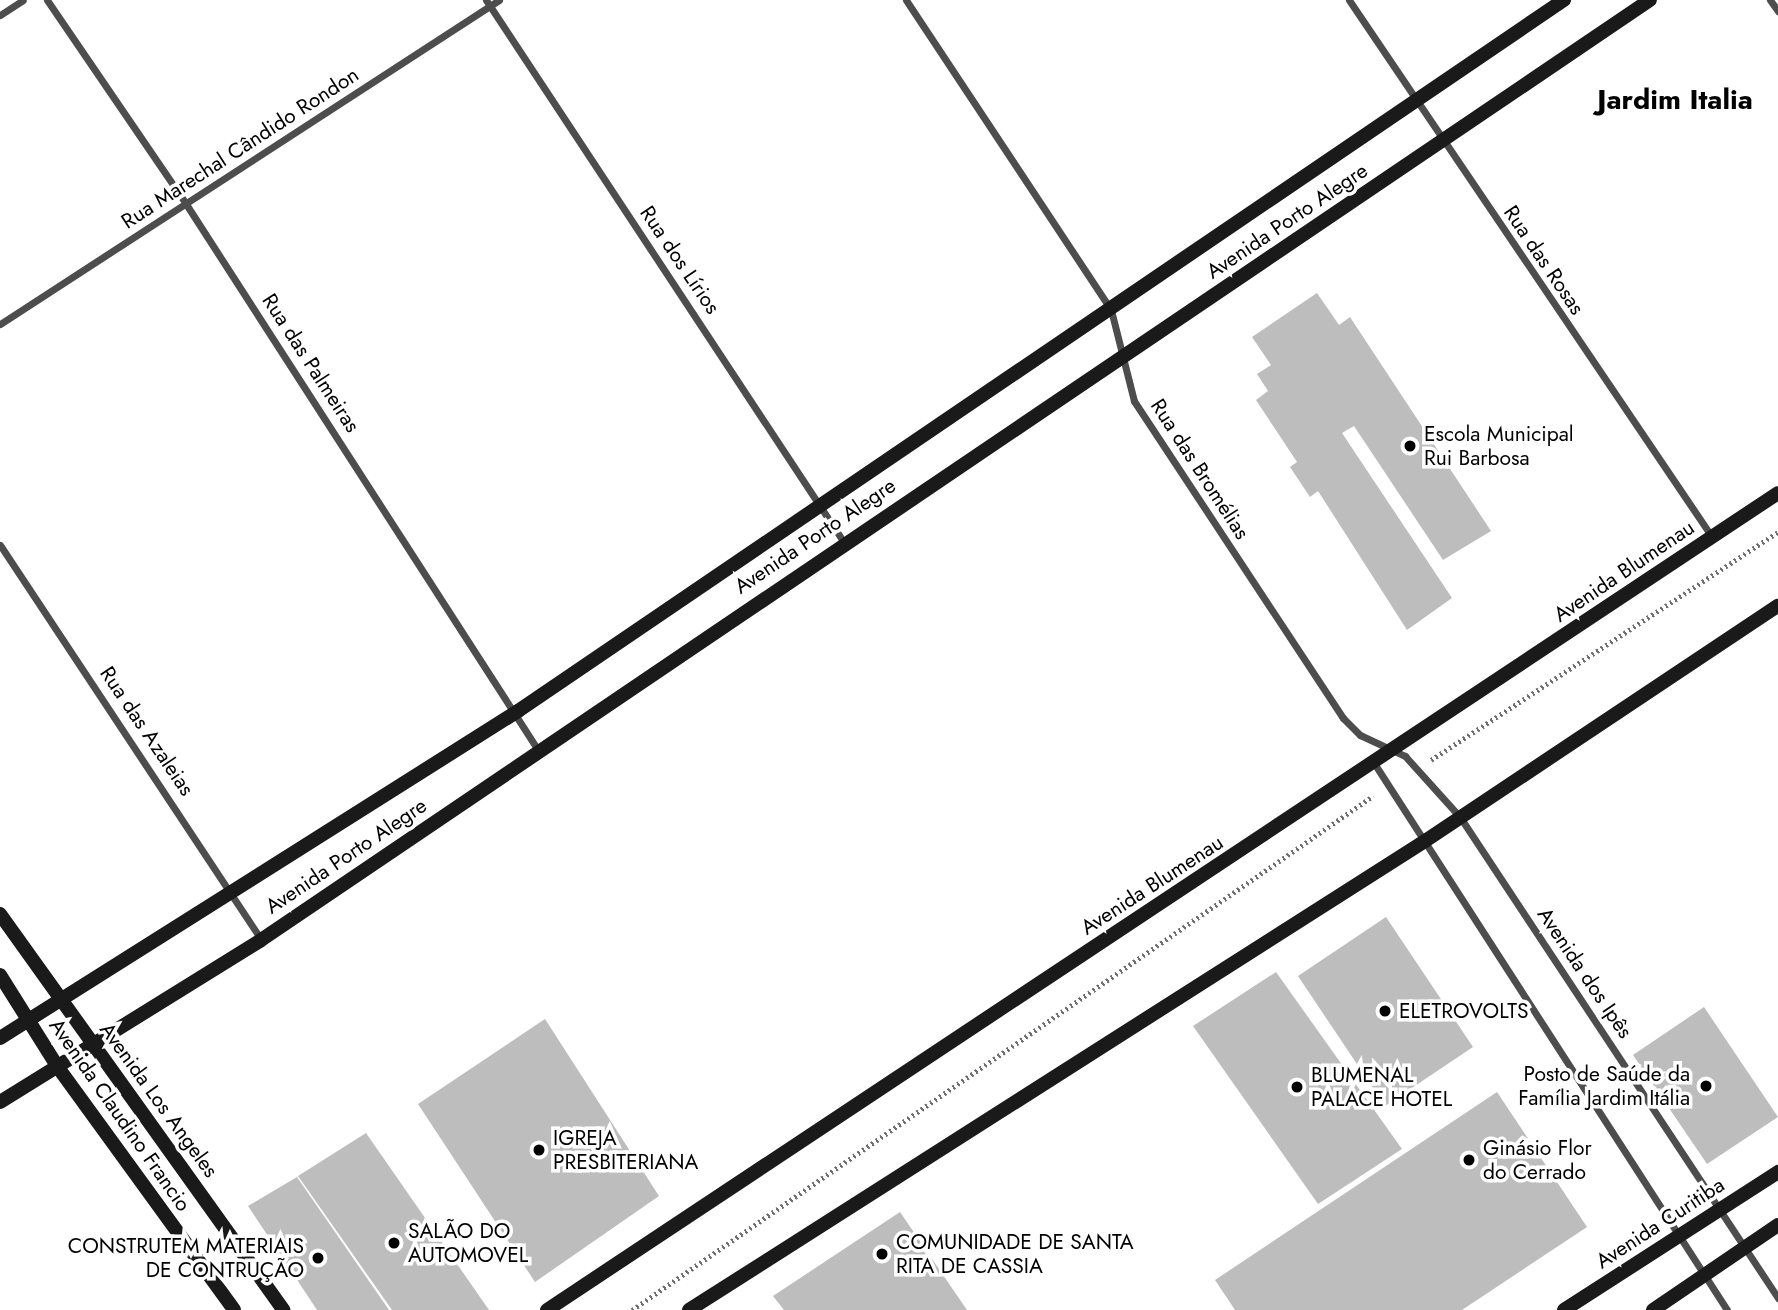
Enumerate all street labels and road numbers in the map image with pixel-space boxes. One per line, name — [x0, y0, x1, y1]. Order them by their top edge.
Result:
street label: Rua Marechal Cândido Rondon — [117, 62, 363, 234]
street label: Avenida Porto Alegre — [1202, 158, 1372, 284]
street label: Rua dos Lírios — [635, 201, 725, 319]
street label: Rua das Rosas — [1498, 201, 1590, 319]
street label: Rua das Palmeiras — [257, 289, 365, 437]
street label: Rua das Bromélias — [1145, 394, 1255, 544]
street label: Avenida Porto Alegre — [730, 473, 900, 599]
street label: Avenida Blumenau — [1549, 515, 1699, 627]
street label: Rua das Azaleias — [95, 662, 199, 800]
street label: Avenida Porto Alegre — [261, 793, 431, 919]
street label: Avenida Blumenau — [1076, 830, 1228, 940]
street label: Avenida dos Ipês — [1532, 903, 1638, 1043]
street label: Avenida Claudino Francio — [44, 1014, 196, 1216]
street label: Avenida Los Angeles — [94, 1018, 224, 1182]
street label: Avenida Curitiba — [1591, 1172, 1729, 1274]

